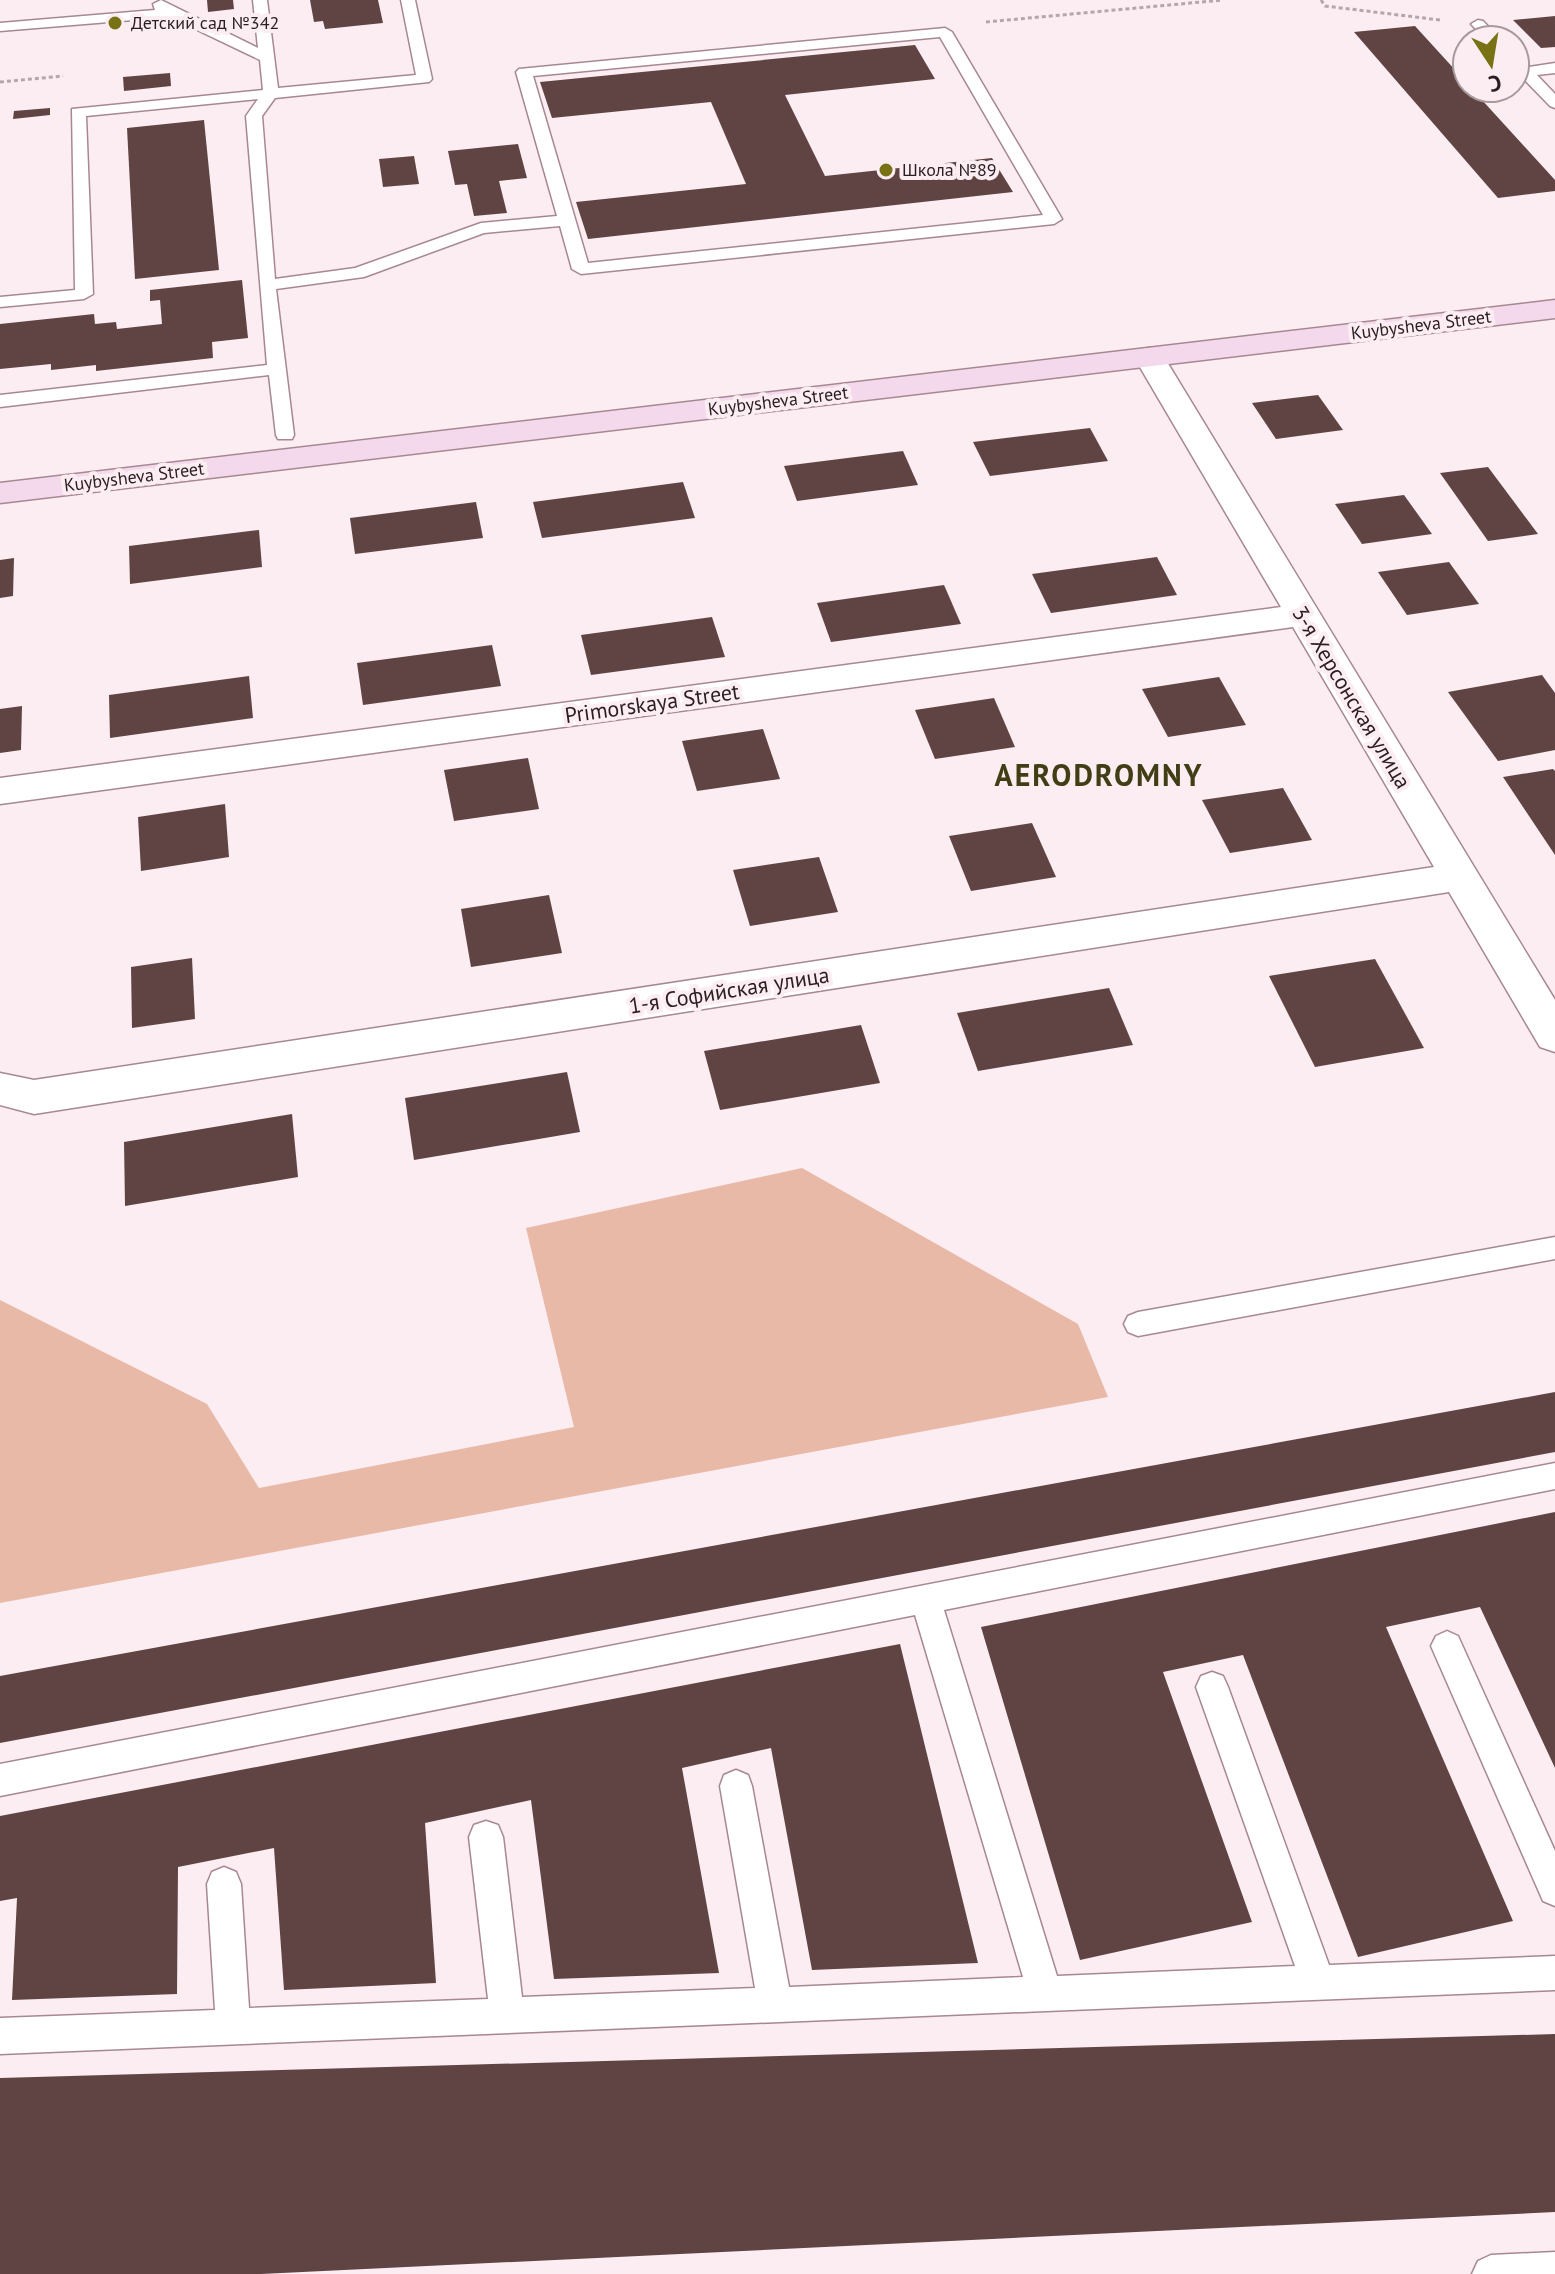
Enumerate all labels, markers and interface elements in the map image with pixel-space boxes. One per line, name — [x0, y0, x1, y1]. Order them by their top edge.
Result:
place label: Детский сад №342 — [131, 11, 279, 34]
marker: Детский сад №342 — [106, 14, 124, 32]
north arrow — [1451, 24, 1531, 104]
text: С — [1486, 69, 1504, 99]
place label: Школа №89 — [902, 158, 997, 181]
marker: Школа №89 — [877, 161, 895, 179]
street label: Kuybysheva Street — [1350, 304, 1492, 345]
street label: Kuybysheva Street — [707, 380, 849, 421]
street label: Kuybysheva Street — [63, 456, 205, 497]
street label: 3-я Херсонская улица — [1286, 601, 1418, 793]
street label: Primorskaya Street — [563, 677, 742, 729]
district label: AERODROMNY — [994, 755, 1204, 794]
street label: 1-я Софийская улица — [627, 960, 831, 1020]

